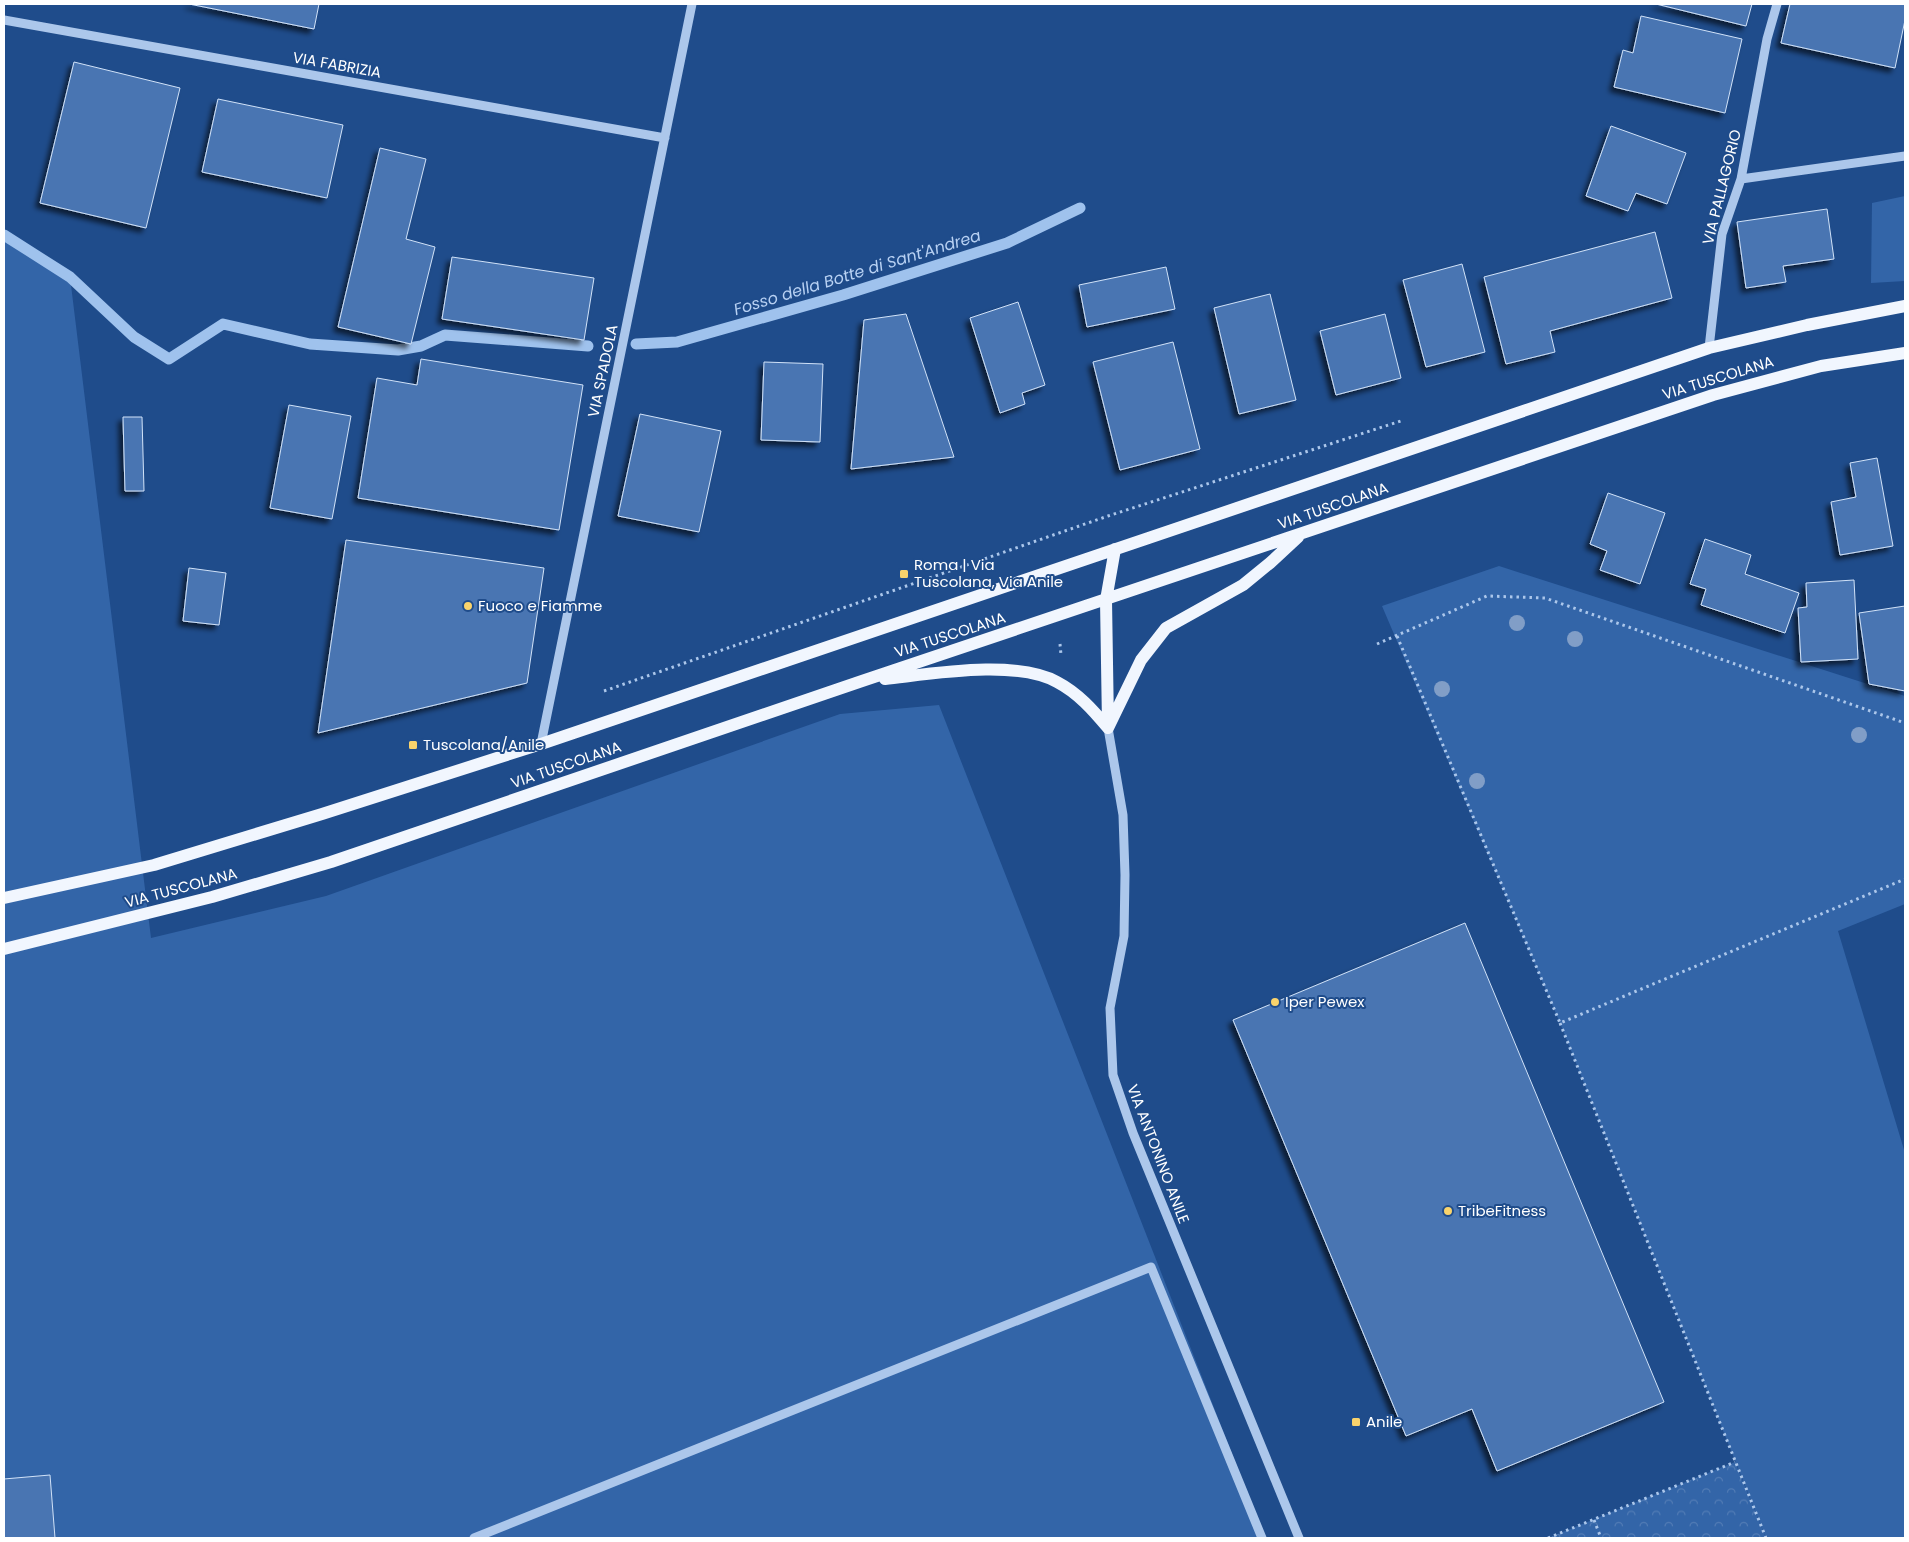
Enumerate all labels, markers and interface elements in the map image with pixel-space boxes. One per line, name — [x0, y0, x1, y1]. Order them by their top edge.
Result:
street label: VIA FABRIZIA — [291, 46, 383, 83]
street label: VIA PALLAGORIO — [1697, 127, 1746, 247]
water label: Fosso della Botte di Sant'Andrea — [731, 224, 984, 321]
street label: VIA SPADOLA — [582, 322, 623, 419]
street label: VIA TUSCOLANA — [1660, 351, 1776, 404]
street label: VIA TUSCOLANA — [1275, 477, 1391, 534]
place label: Roma | Via Tuscolana, Via Anile — [914, 554, 1063, 592]
marker: Roma | Via Tuscolana, Via Anile — [898, 568, 910, 580]
place label: Fuoco e Fiamme — [478, 595, 602, 616]
marker: Fuoco e Fiamme — [462, 600, 474, 612]
street label: VIA TUSCOLANA — [892, 607, 1008, 662]
place label: Tuscolana/Anile — [423, 734, 544, 755]
street label: VIA TUSCOLANA — [508, 736, 624, 793]
marker: Tuscolana/Anile — [407, 739, 419, 751]
street label: VIA TUSCOLANA — [122, 862, 239, 913]
place label: Iper Pewex — [1285, 991, 1365, 1012]
marker: Iper Pewex — [1269, 996, 1281, 1008]
street label: VIA ANTONINO ANILE — [1122, 1081, 1195, 1226]
place label: TribeFitness — [1458, 1200, 1546, 1221]
marker: TribeFitness — [1442, 1205, 1454, 1217]
place label: Anile — [1366, 1411, 1402, 1432]
marker: Anile — [1350, 1416, 1362, 1428]

